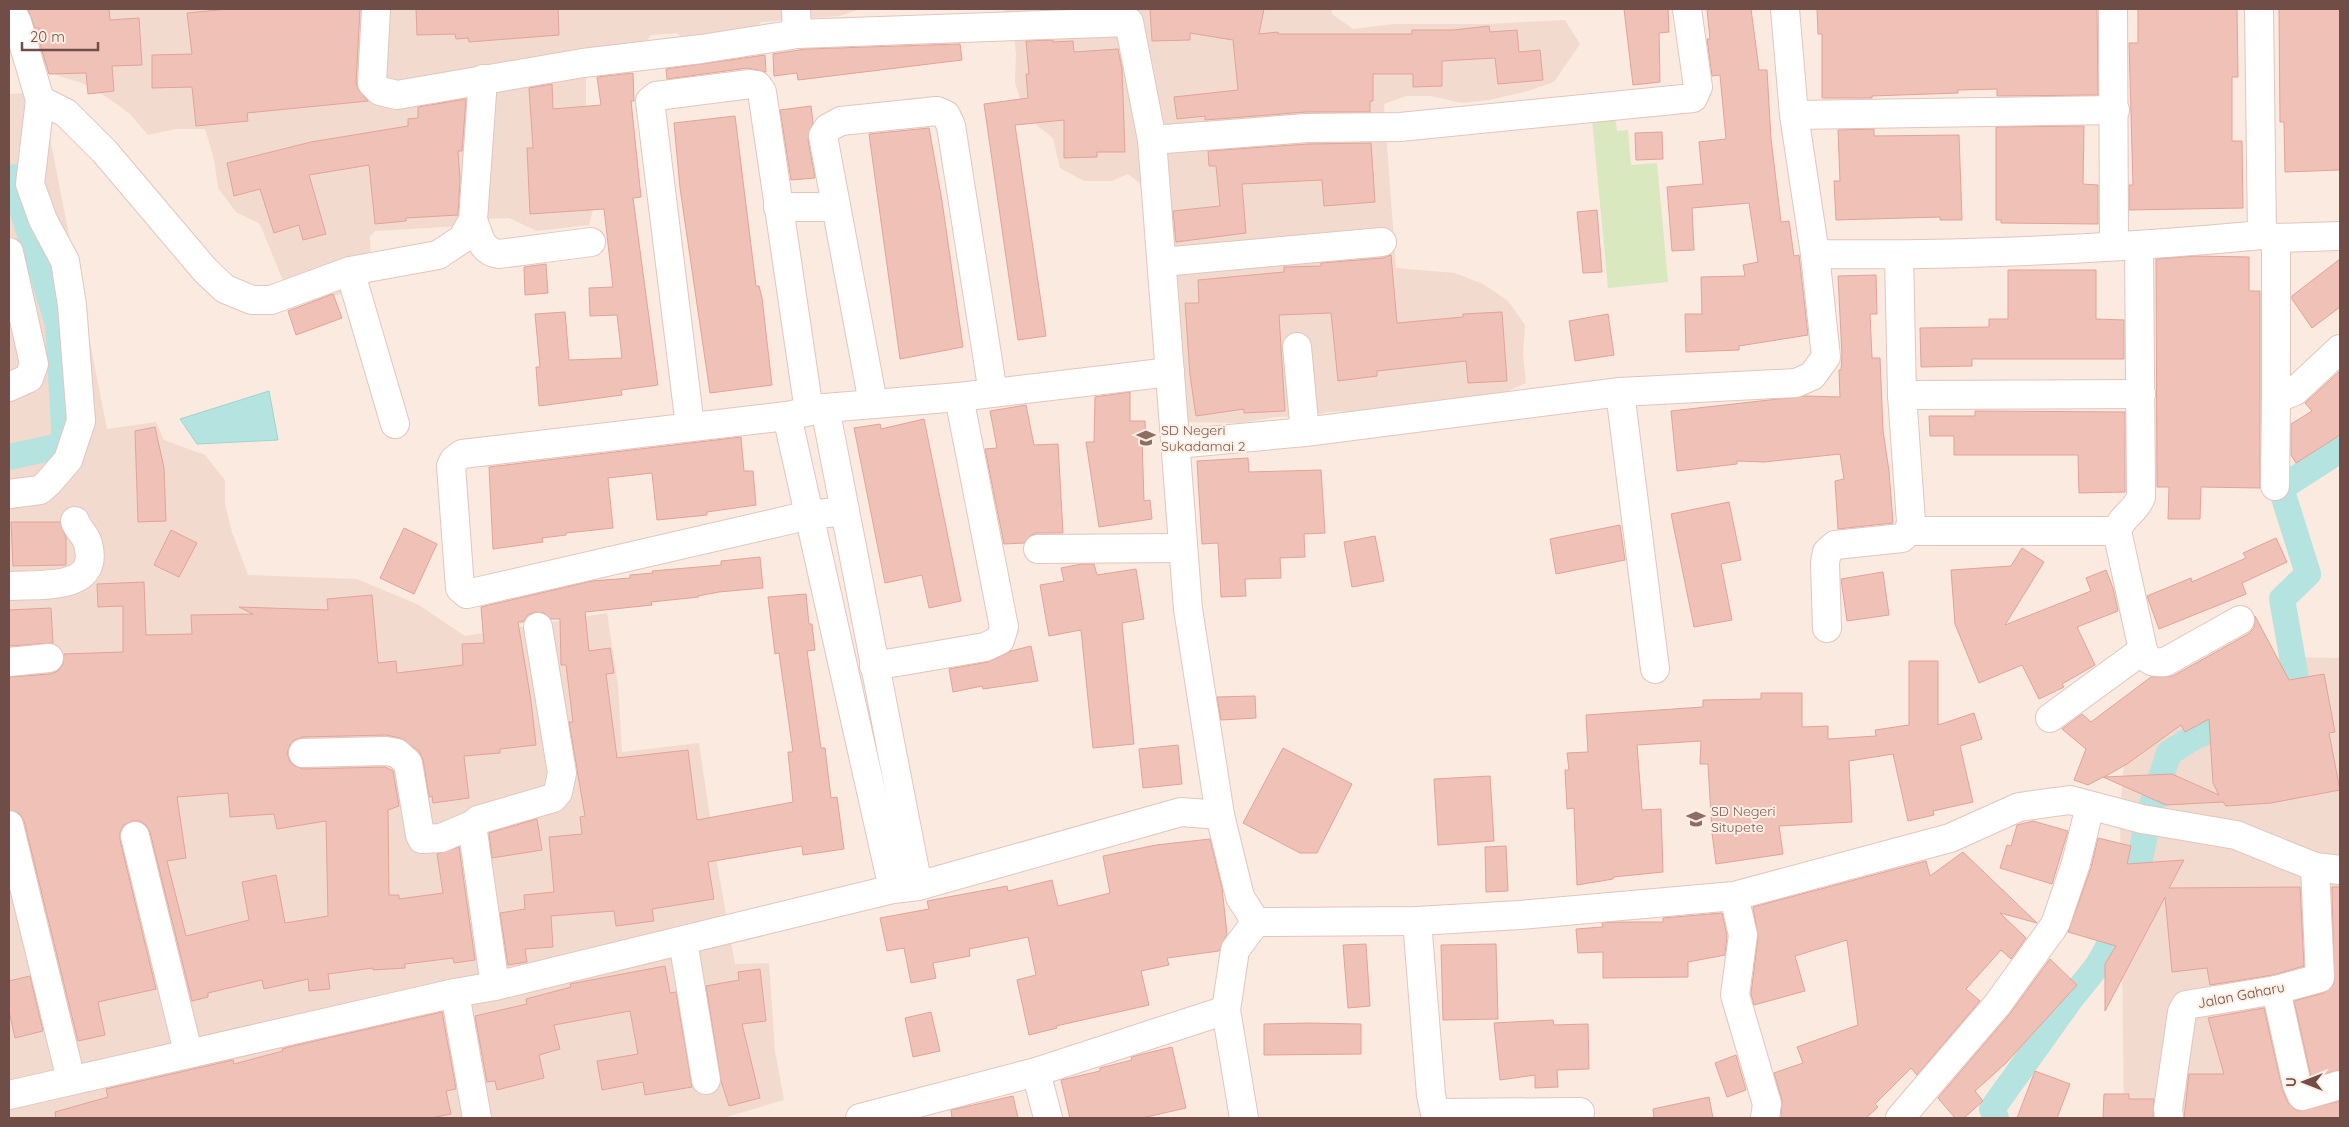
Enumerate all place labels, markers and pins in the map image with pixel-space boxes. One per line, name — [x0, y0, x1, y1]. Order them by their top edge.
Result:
place label: SD Negeri Sukadamai 2 — [1161, 421, 1246, 455]
school or university icon: SD Negeri Sukadamai 2 — [1135, 427, 1157, 449]
place label: SD Negeri Situpete — [1711, 802, 1776, 836]
school or university icon: SD Negeri Situpete — [1685, 808, 1707, 830]

